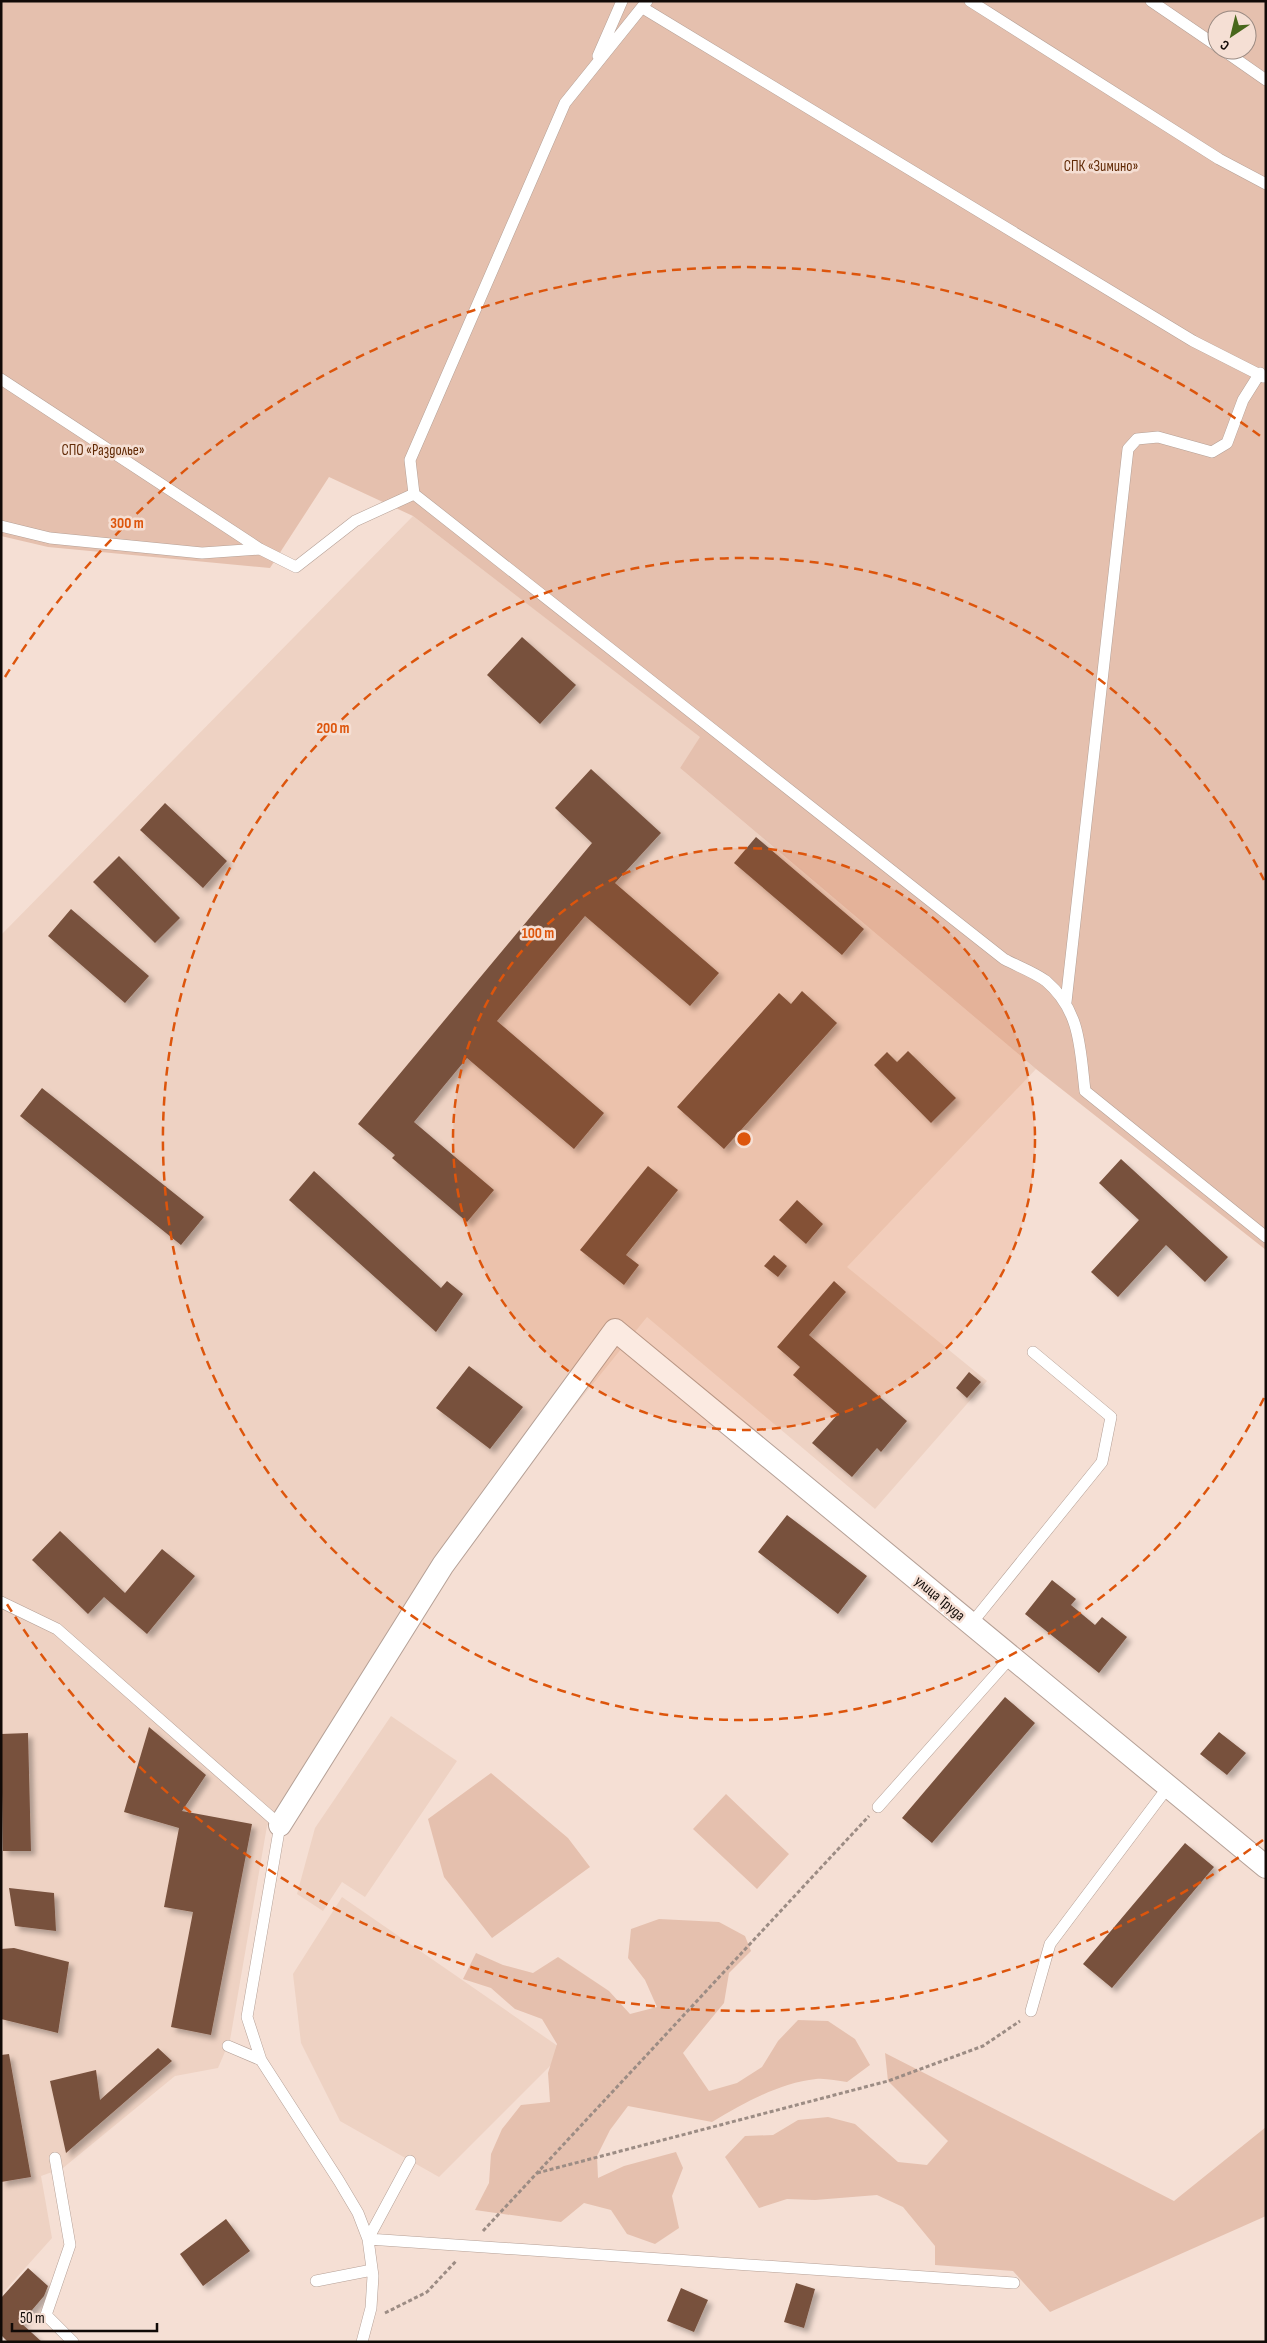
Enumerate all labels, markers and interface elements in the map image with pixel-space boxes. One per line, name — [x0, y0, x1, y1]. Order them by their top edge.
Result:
north arrow — [1207, 10, 1257, 60]
text: С — [1217, 36, 1233, 54]
park label: СПК «Зимино» — [1064, 157, 1138, 176]
park label: СПО «Раздолье» — [61, 441, 145, 460]
text: 300 m — [110, 514, 144, 533]
text: 200 m — [316, 719, 350, 738]
text: 100 m — [522, 924, 554, 943]
centre of rings — [735, 1130, 753, 1148]
street label: улица Труда — [910, 1572, 969, 1625]
scale bar — [12, 2300, 158, 2332]
text: 50 m — [20, 2309, 45, 2328]

